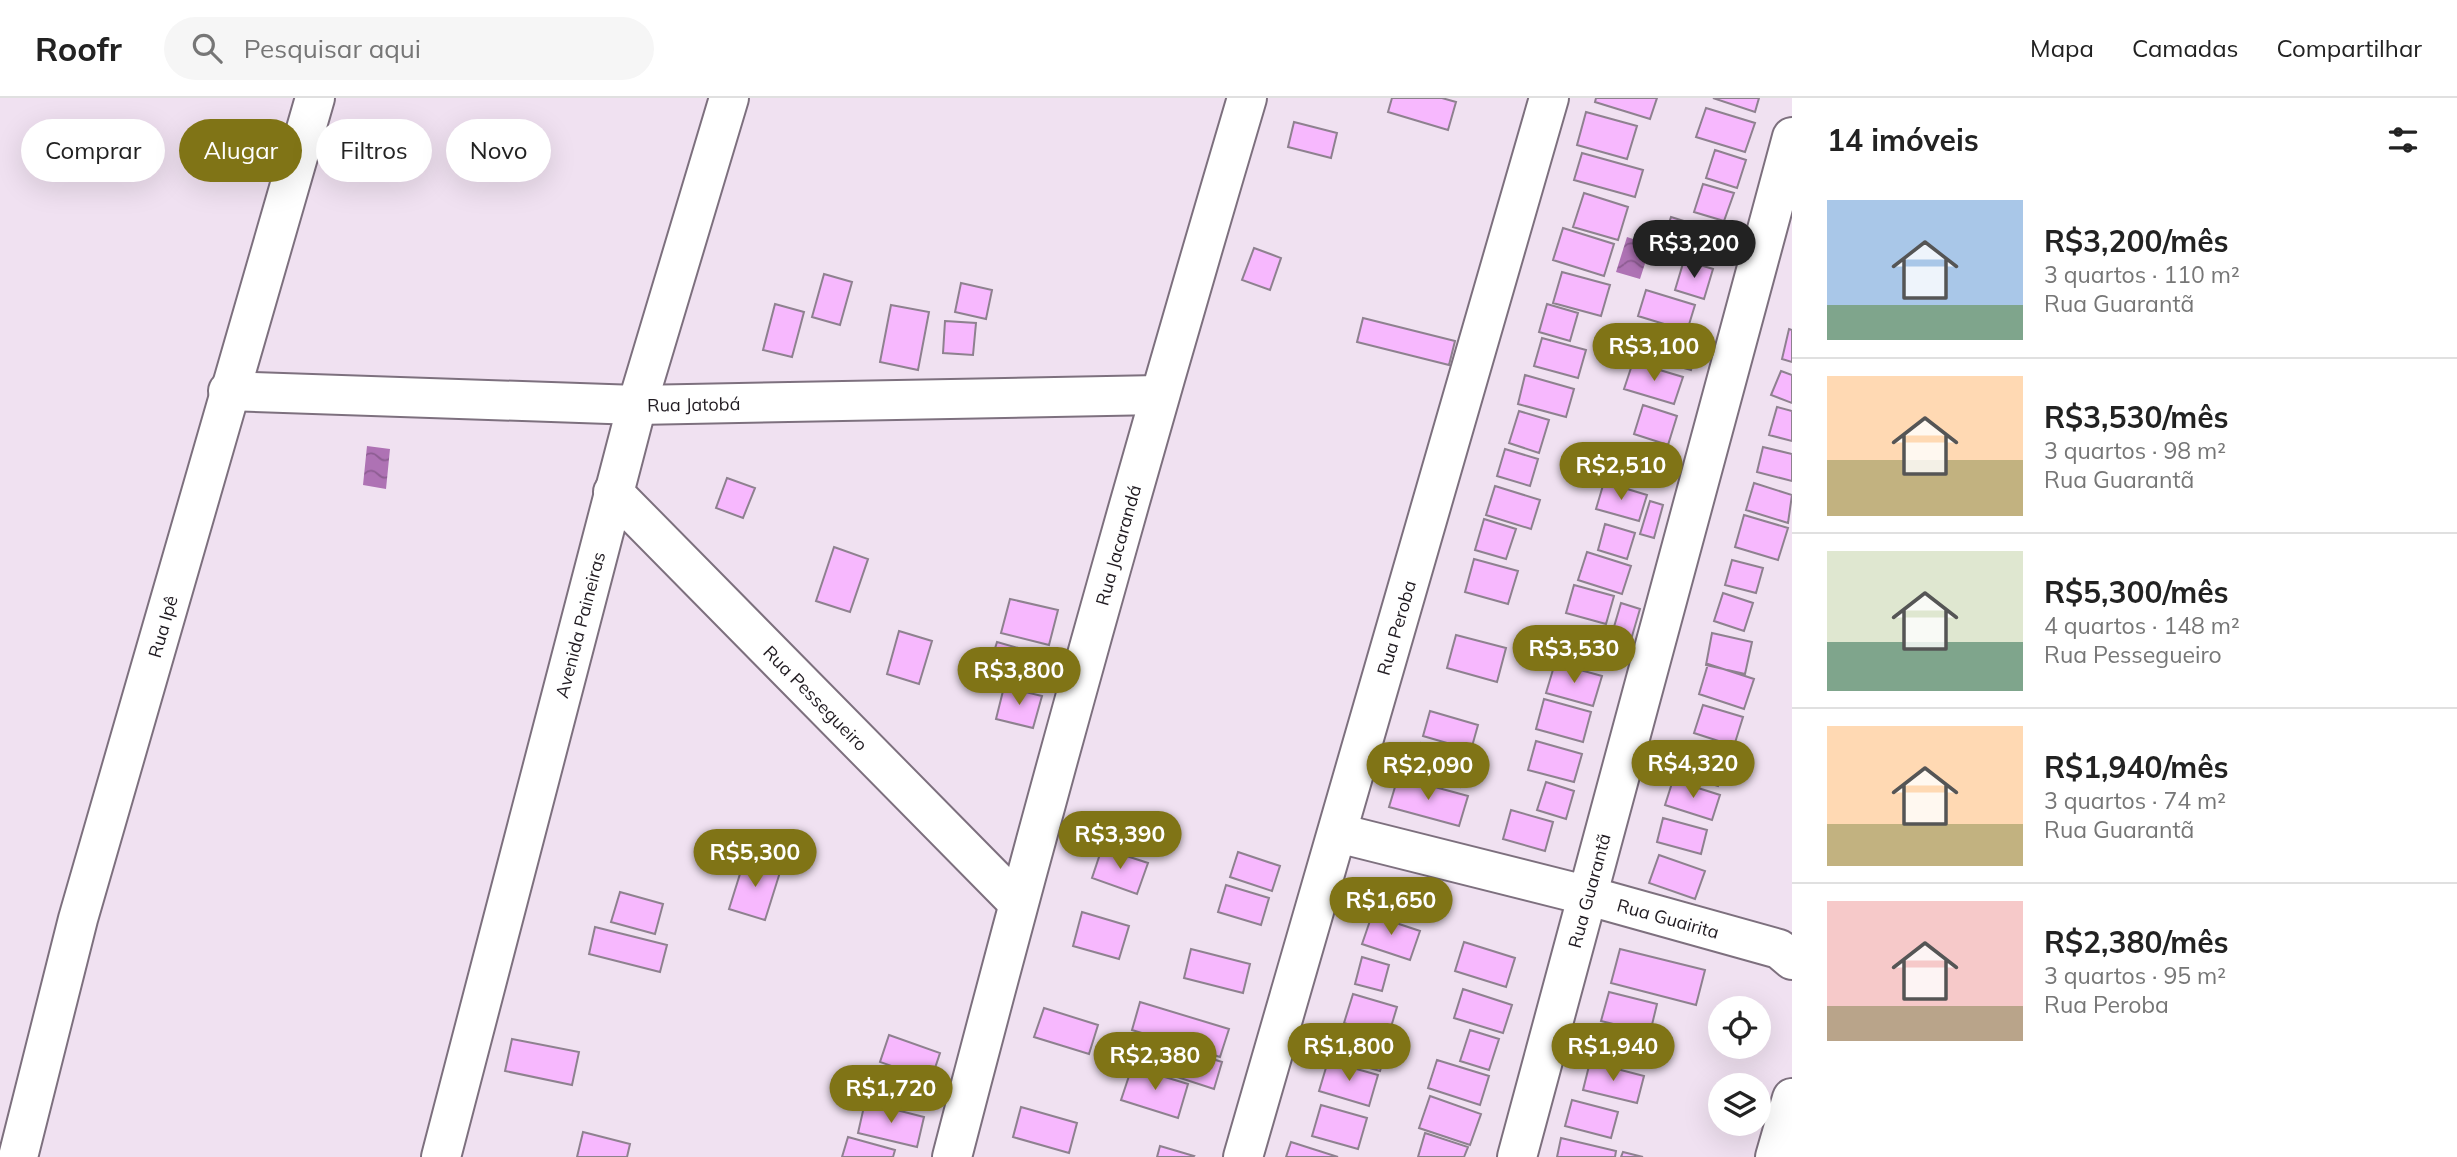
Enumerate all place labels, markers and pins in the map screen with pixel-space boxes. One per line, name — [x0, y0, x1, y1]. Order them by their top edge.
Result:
pin: R$3,200 — [1629, 220, 1759, 280]
pin: R$3,100 — [1589, 324, 1719, 383]
pin: R$2,510 — [1556, 442, 1686, 502]
pin: R$3,530 — [1509, 626, 1639, 685]
pin: R$3,800 — [954, 648, 1084, 707]
pin: R$4,320 — [1628, 740, 1758, 800]
pin: R$2,090 — [1363, 742, 1493, 802]
pin: R$3,390 — [1055, 812, 1185, 871]
pin: R$5,300 — [690, 830, 820, 889]
pin: R$1,650 — [1326, 878, 1456, 937]
pin: R$1,800 — [1284, 1024, 1414, 1083]
pin: R$1,940 — [1548, 1024, 1678, 1083]
pin: R$2,380 — [1090, 1032, 1220, 1092]
pin: R$1,720 — [826, 1066, 956, 1125]

